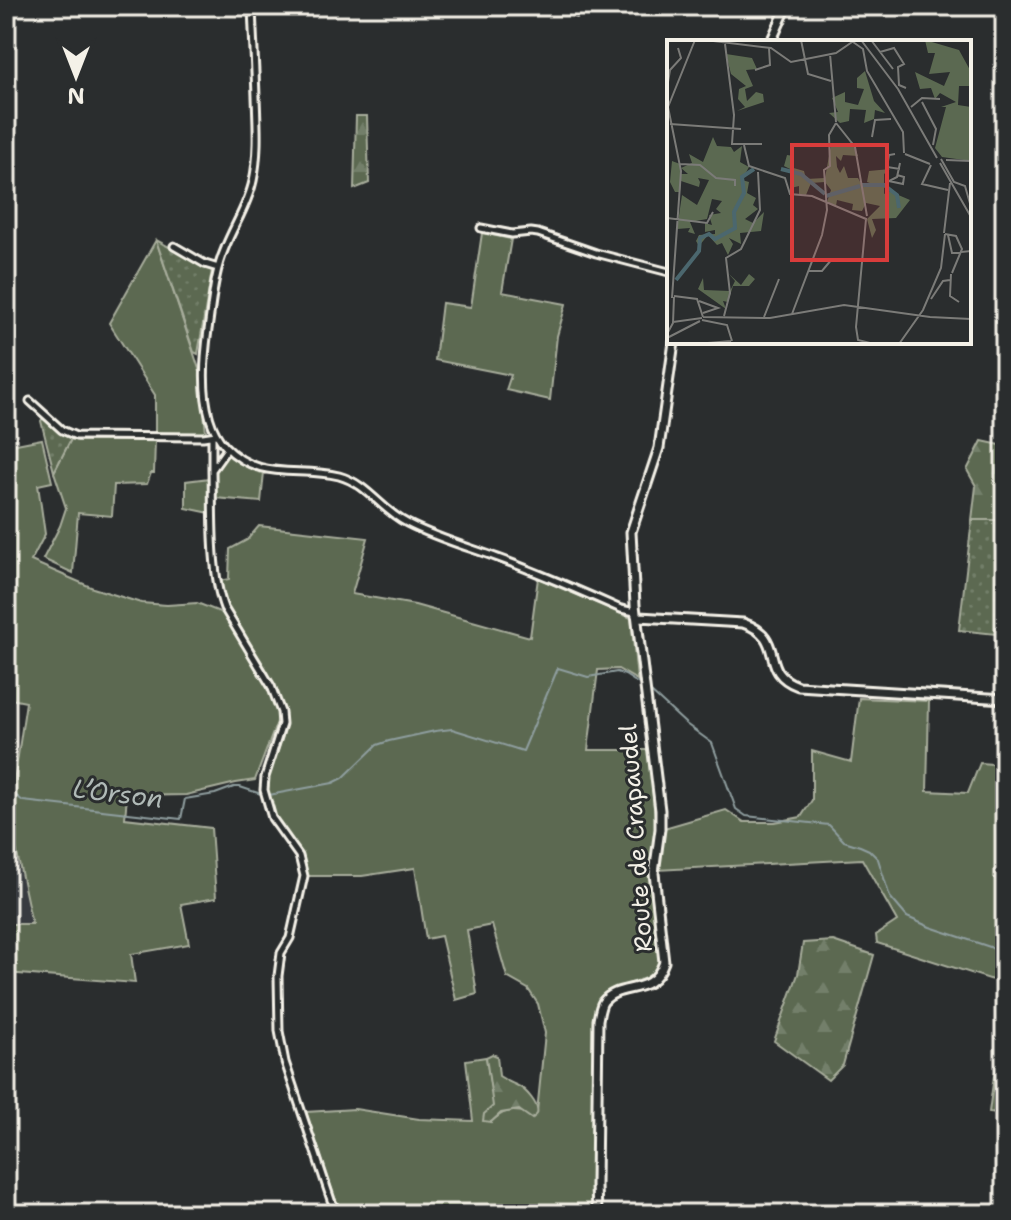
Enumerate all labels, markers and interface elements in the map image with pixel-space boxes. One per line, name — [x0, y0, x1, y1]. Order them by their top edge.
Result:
north arrow — [36, 36, 116, 116]
inset map — [667, 40, 971, 344]
text: N — [67, 81, 85, 110]
street label: Route de Crapaudel — [612, 722, 660, 953]
water label: L’Orson — [71, 770, 165, 816]

